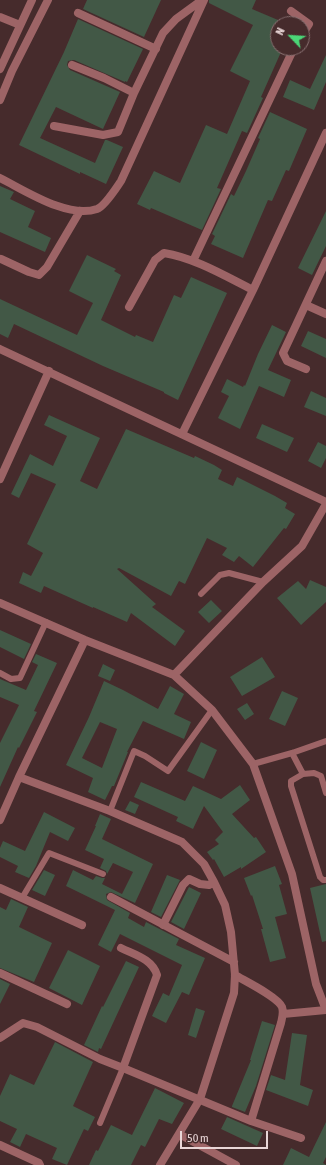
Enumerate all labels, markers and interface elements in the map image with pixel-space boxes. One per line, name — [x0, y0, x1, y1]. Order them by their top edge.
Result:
north arrow — [270, 16, 310, 56]
text: N — [273, 26, 287, 37]
scale bar — [182, 1123, 270, 1149]
text: 50 m — [187, 1131, 209, 1145]

